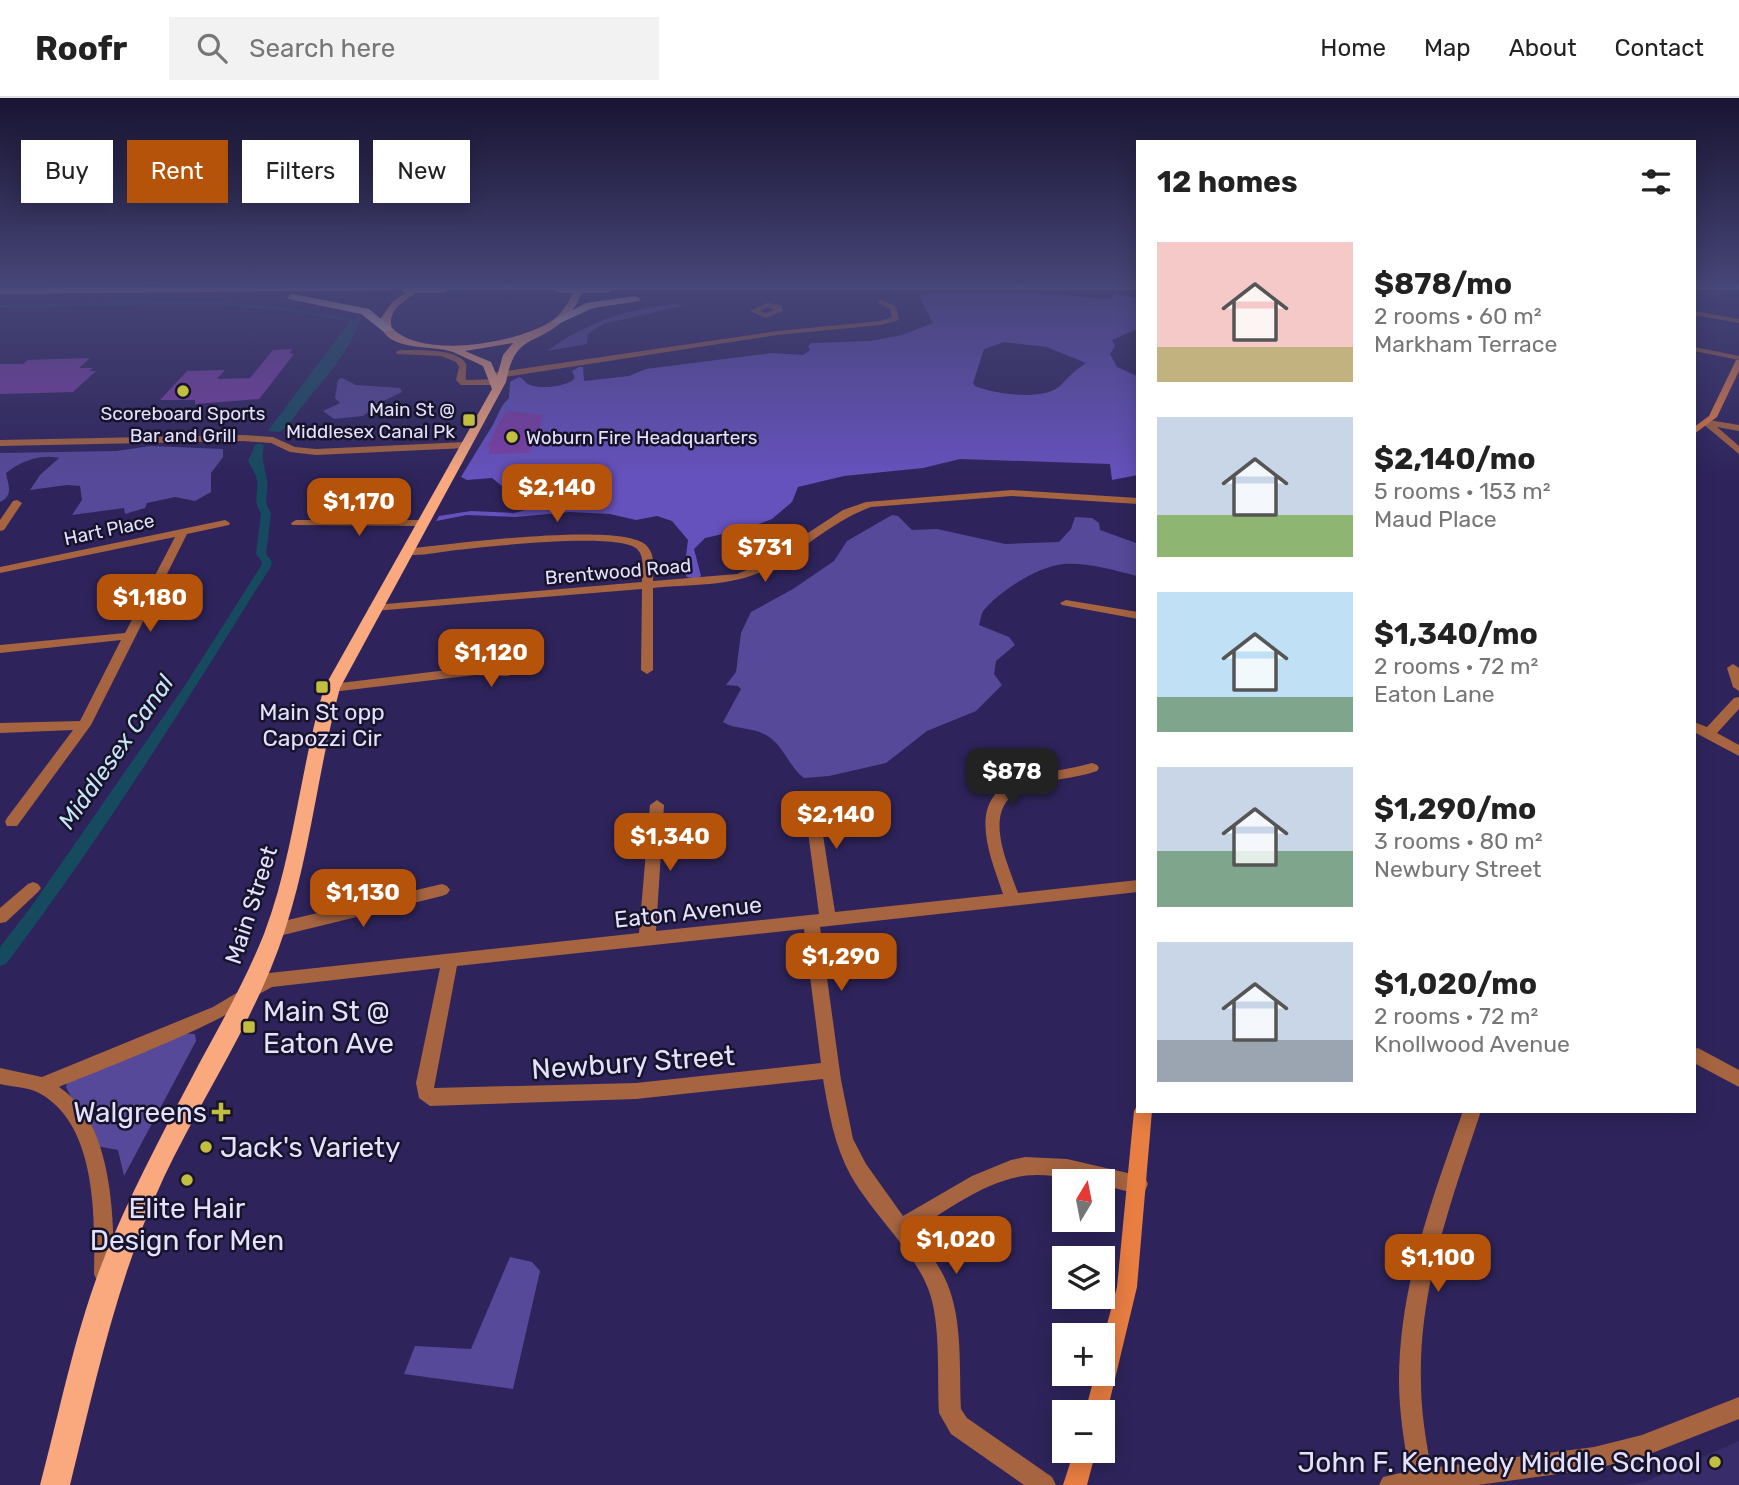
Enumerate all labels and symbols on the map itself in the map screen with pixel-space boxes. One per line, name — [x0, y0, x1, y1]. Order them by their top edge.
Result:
marker: Scoreboard Sports Bar and Grill — [175, 383, 191, 399]
place label: Main St @ Middlesex Canal Pk — [286, 398, 455, 443]
place label: Scoreboard Sports Bar and Grill — [101, 402, 265, 447]
marker: Main St @ Middlesex Canal Pk — [461, 412, 477, 428]
place label: Woburn Fire Headquarters — [526, 426, 757, 449]
marker: Woburn Fire Headquarters — [504, 429, 520, 445]
pin: $2,140 — [500, 464, 614, 524]
pin: $1,170 — [302, 478, 416, 538]
street label: Hart Place — [62, 509, 156, 550]
pin: $731 — [724, 524, 806, 584]
street label: Brentwood Road — [544, 554, 692, 589]
pin: $1,180 — [93, 574, 207, 634]
pin: $1,120 — [434, 630, 548, 689]
water label: Middlesex Canal — [52, 669, 180, 834]
marker: Main St opp Capozzi Cir — [314, 679, 330, 695]
place label: Main St opp Capozzi Cir — [259, 698, 385, 752]
pin: $878 — [971, 748, 1053, 808]
pin: $2,140 — [779, 792, 893, 851]
pin: $1,340 — [613, 814, 727, 873]
street label: Main Street — [219, 842, 283, 968]
pin: $1,130 — [306, 870, 420, 929]
street label: Eaton Avenue — [613, 890, 763, 934]
pin: $1,290 — [784, 934, 898, 993]
place label: Main St @ Eaton Ave — [263, 995, 394, 1060]
marker: Main St @ Eaton Ave — [241, 1019, 257, 1035]
street label: Newbury Street — [530, 1039, 736, 1086]
place label: Walgreens — [73, 1096, 207, 1129]
marker: Walgreens — [213, 1104, 229, 1120]
place label: Jack's Variety — [220, 1131, 401, 1164]
marker: Jack's Variety — [198, 1139, 214, 1155]
north arrow — [1052, 1169, 1115, 1232]
marker: Elite Hair Design for Men — [179, 1172, 195, 1188]
place label: Elite Hair Design for Men — [90, 1192, 284, 1257]
pin: $1,020 — [899, 1216, 1013, 1276]
pin: $1,100 — [1381, 1234, 1495, 1294]
place label: John F. Kennedy Middle School — [1298, 1446, 1701, 1479]
marker: John F. Kennedy Middle School — [1707, 1454, 1723, 1470]

